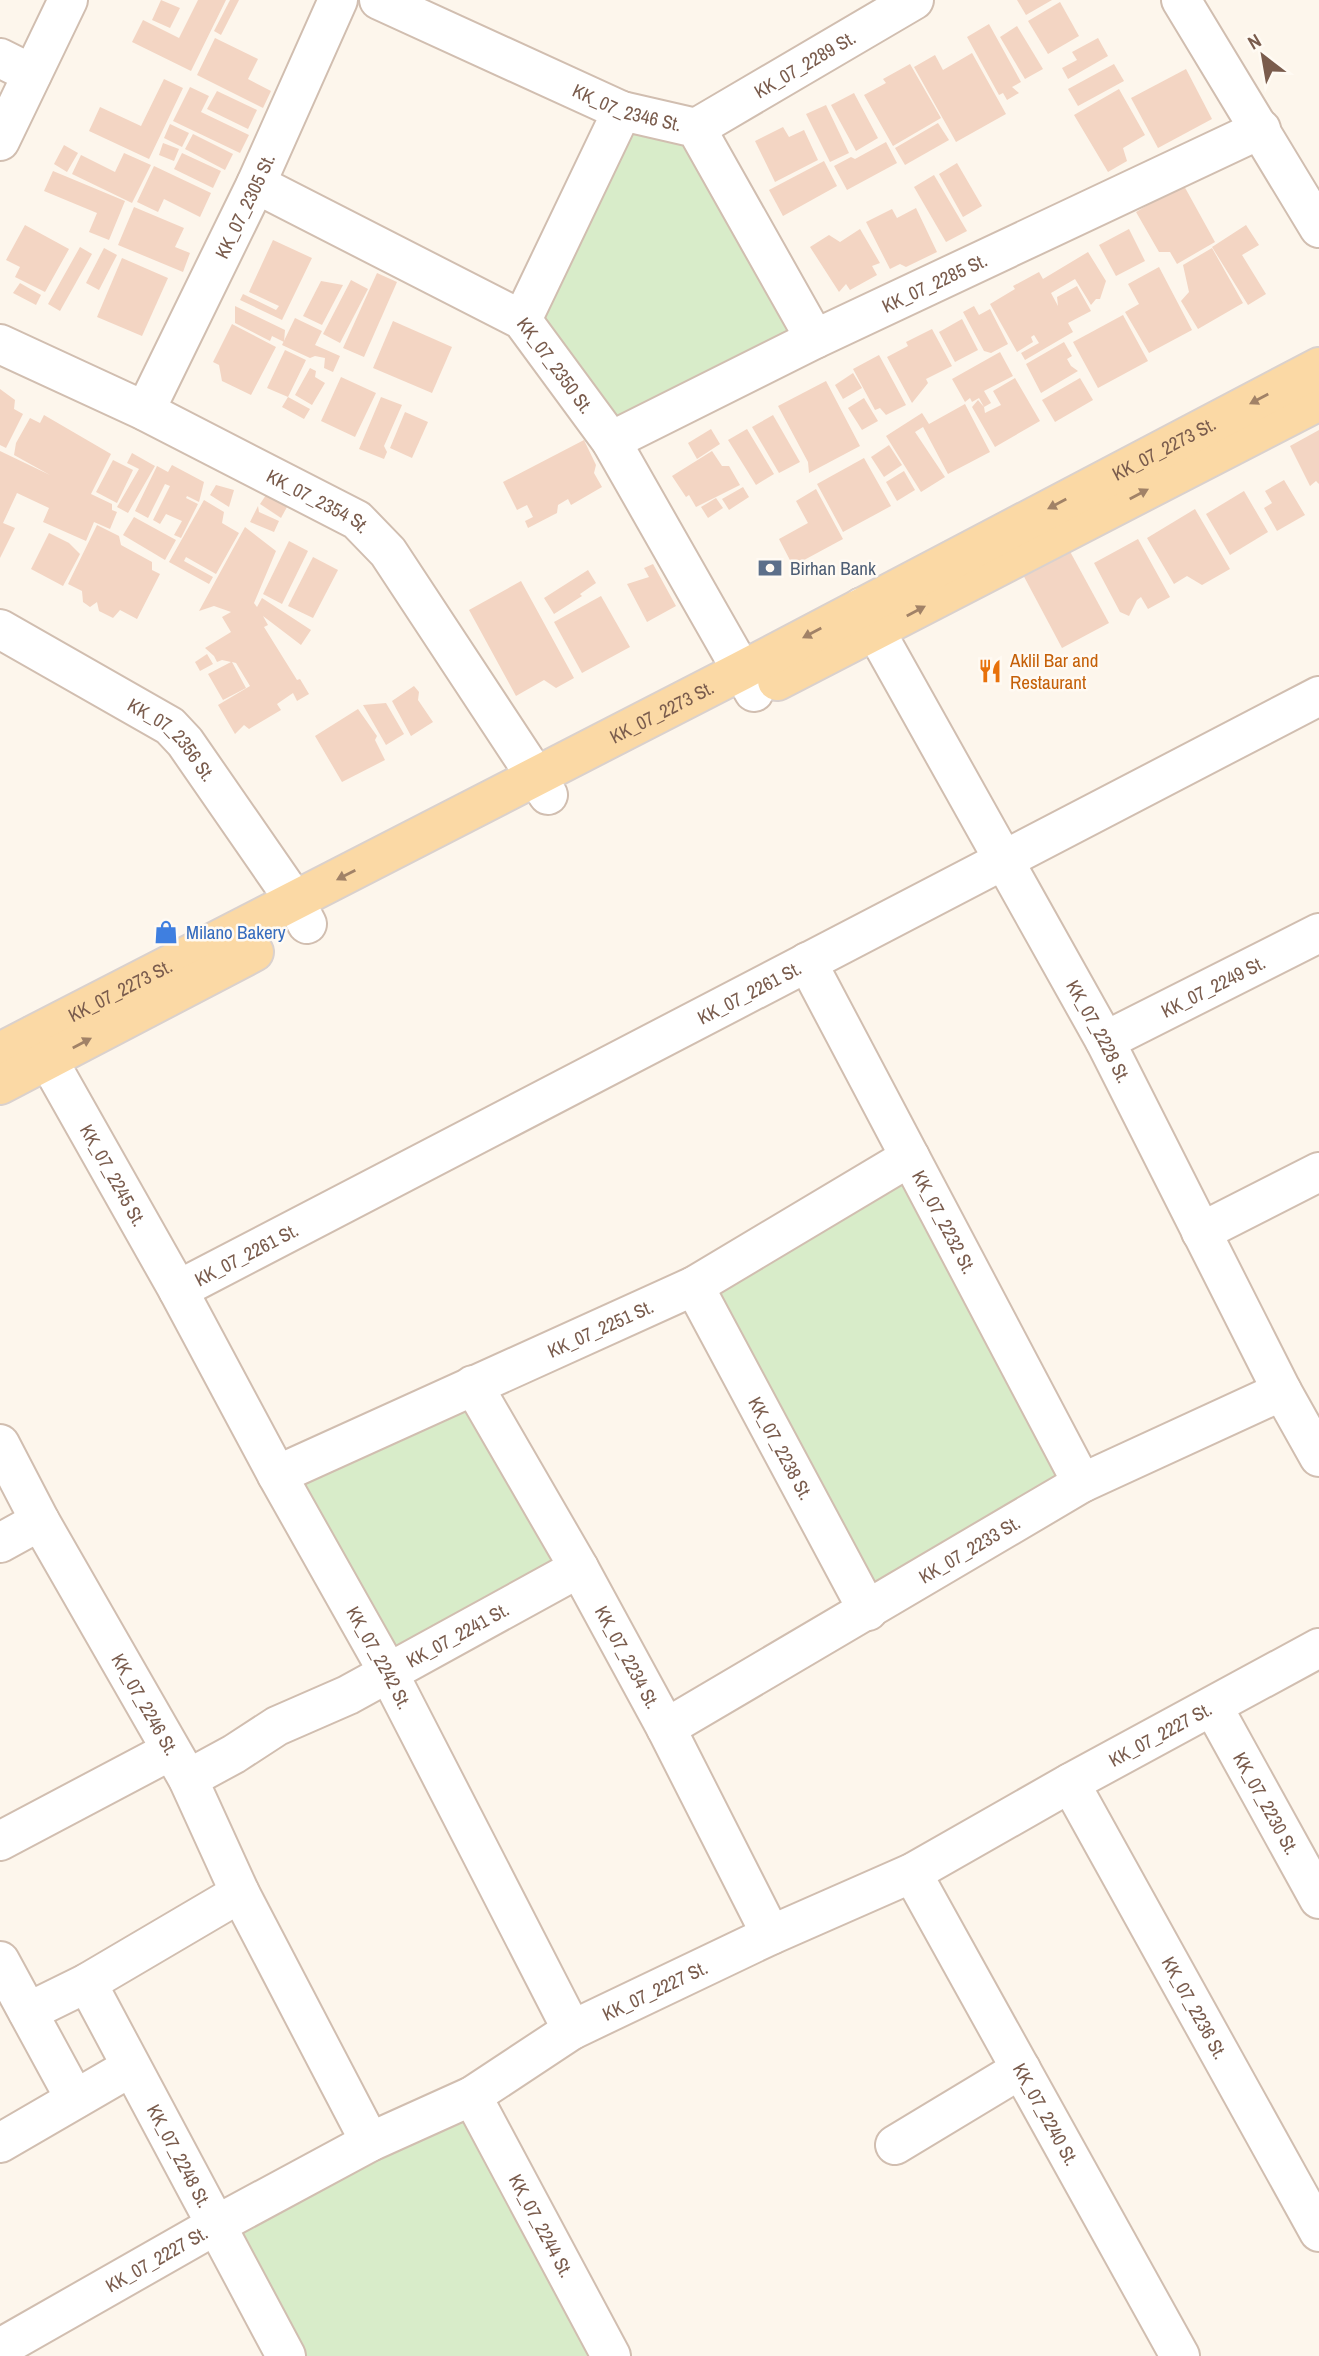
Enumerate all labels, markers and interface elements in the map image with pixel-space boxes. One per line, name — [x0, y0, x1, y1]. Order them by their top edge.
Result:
north arrow — [1228, 21, 1298, 91]
street label: KK_07_2289 St. — [749, 24, 860, 104]
text: N — [1243, 27, 1266, 55]
street label: KK_07_2346 St. — [568, 77, 684, 137]
street label: KK_07_2305 St. — [209, 149, 281, 263]
street label: KK_07_2285 St. — [877, 247, 991, 319]
street label: KK_07_2350 St. — [511, 312, 599, 419]
one-way arrow — [1248, 392, 1268, 404]
street label: KK_07_2273 St. — [1108, 411, 1220, 487]
street label: KK_07_2354 St. — [262, 463, 376, 539]
one-way arrow — [1129, 489, 1149, 500]
one-way arrow — [1047, 499, 1067, 510]
bank icon: Birhan Bank — [756, 554, 784, 582]
place label: Birhan Bank — [790, 555, 876, 581]
one-way arrow — [906, 605, 926, 617]
one-way arrow — [802, 627, 822, 639]
place label: Aklil Bar and Restaurant — [1009, 647, 1098, 695]
restaurant icon: Aklil Bar and Restaurant — [976, 657, 1004, 685]
street label: KK_07_2273 St. — [605, 674, 718, 749]
street label: KK_07_2356 St. — [123, 692, 221, 787]
one-way arrow — [336, 869, 355, 881]
shop icon: Milano Bakery — [152, 918, 180, 946]
place label: Milano Bakery — [186, 919, 286, 945]
street label: KK_07_2249 St. — [1156, 949, 1270, 1024]
street label: KK_07_2273 St. — [64, 953, 177, 1028]
street label: KK_07_2261 St. — [693, 955, 806, 1030]
street label: KK_07_2228 St. — [1060, 975, 1137, 1087]
one-way arrow — [73, 1037, 93, 1049]
street label: KK_07_2245 St. — [74, 1119, 152, 1231]
street label: KK_07_2232 St. — [906, 1166, 982, 1278]
street label: KK_07_2261 St. — [190, 1217, 303, 1292]
street label: KK_07_2251 St. — [543, 1293, 657, 1364]
street label: KK_07_2238 St. — [743, 1392, 819, 1504]
street label: KK_07_2233 St. — [914, 1509, 1025, 1589]
street label: KK_07_2241 St. — [401, 1596, 513, 1674]
street label: KK_07_2242 St. — [341, 1601, 418, 1714]
street label: KK_07_2234 St. — [589, 1601, 666, 1713]
street label: KK_07_2246 St. — [106, 1648, 185, 1760]
street label: KK_07_2227 St. — [1104, 1696, 1216, 1773]
street label: KK_07_2230 St. — [1227, 1747, 1305, 1859]
street label: KK_07_2236 St. — [1156, 1952, 1234, 2064]
street label: KK_07_2227 St. — [598, 1954, 712, 2027]
street label: KK_07_2240 St. — [1007, 2058, 1085, 2170]
street label: KK_07_2248 St. — [141, 2100, 217, 2212]
street label: KK_07_2244 St. — [503, 2169, 580, 2282]
street label: KK_07_2227 St. — [101, 2220, 212, 2298]

